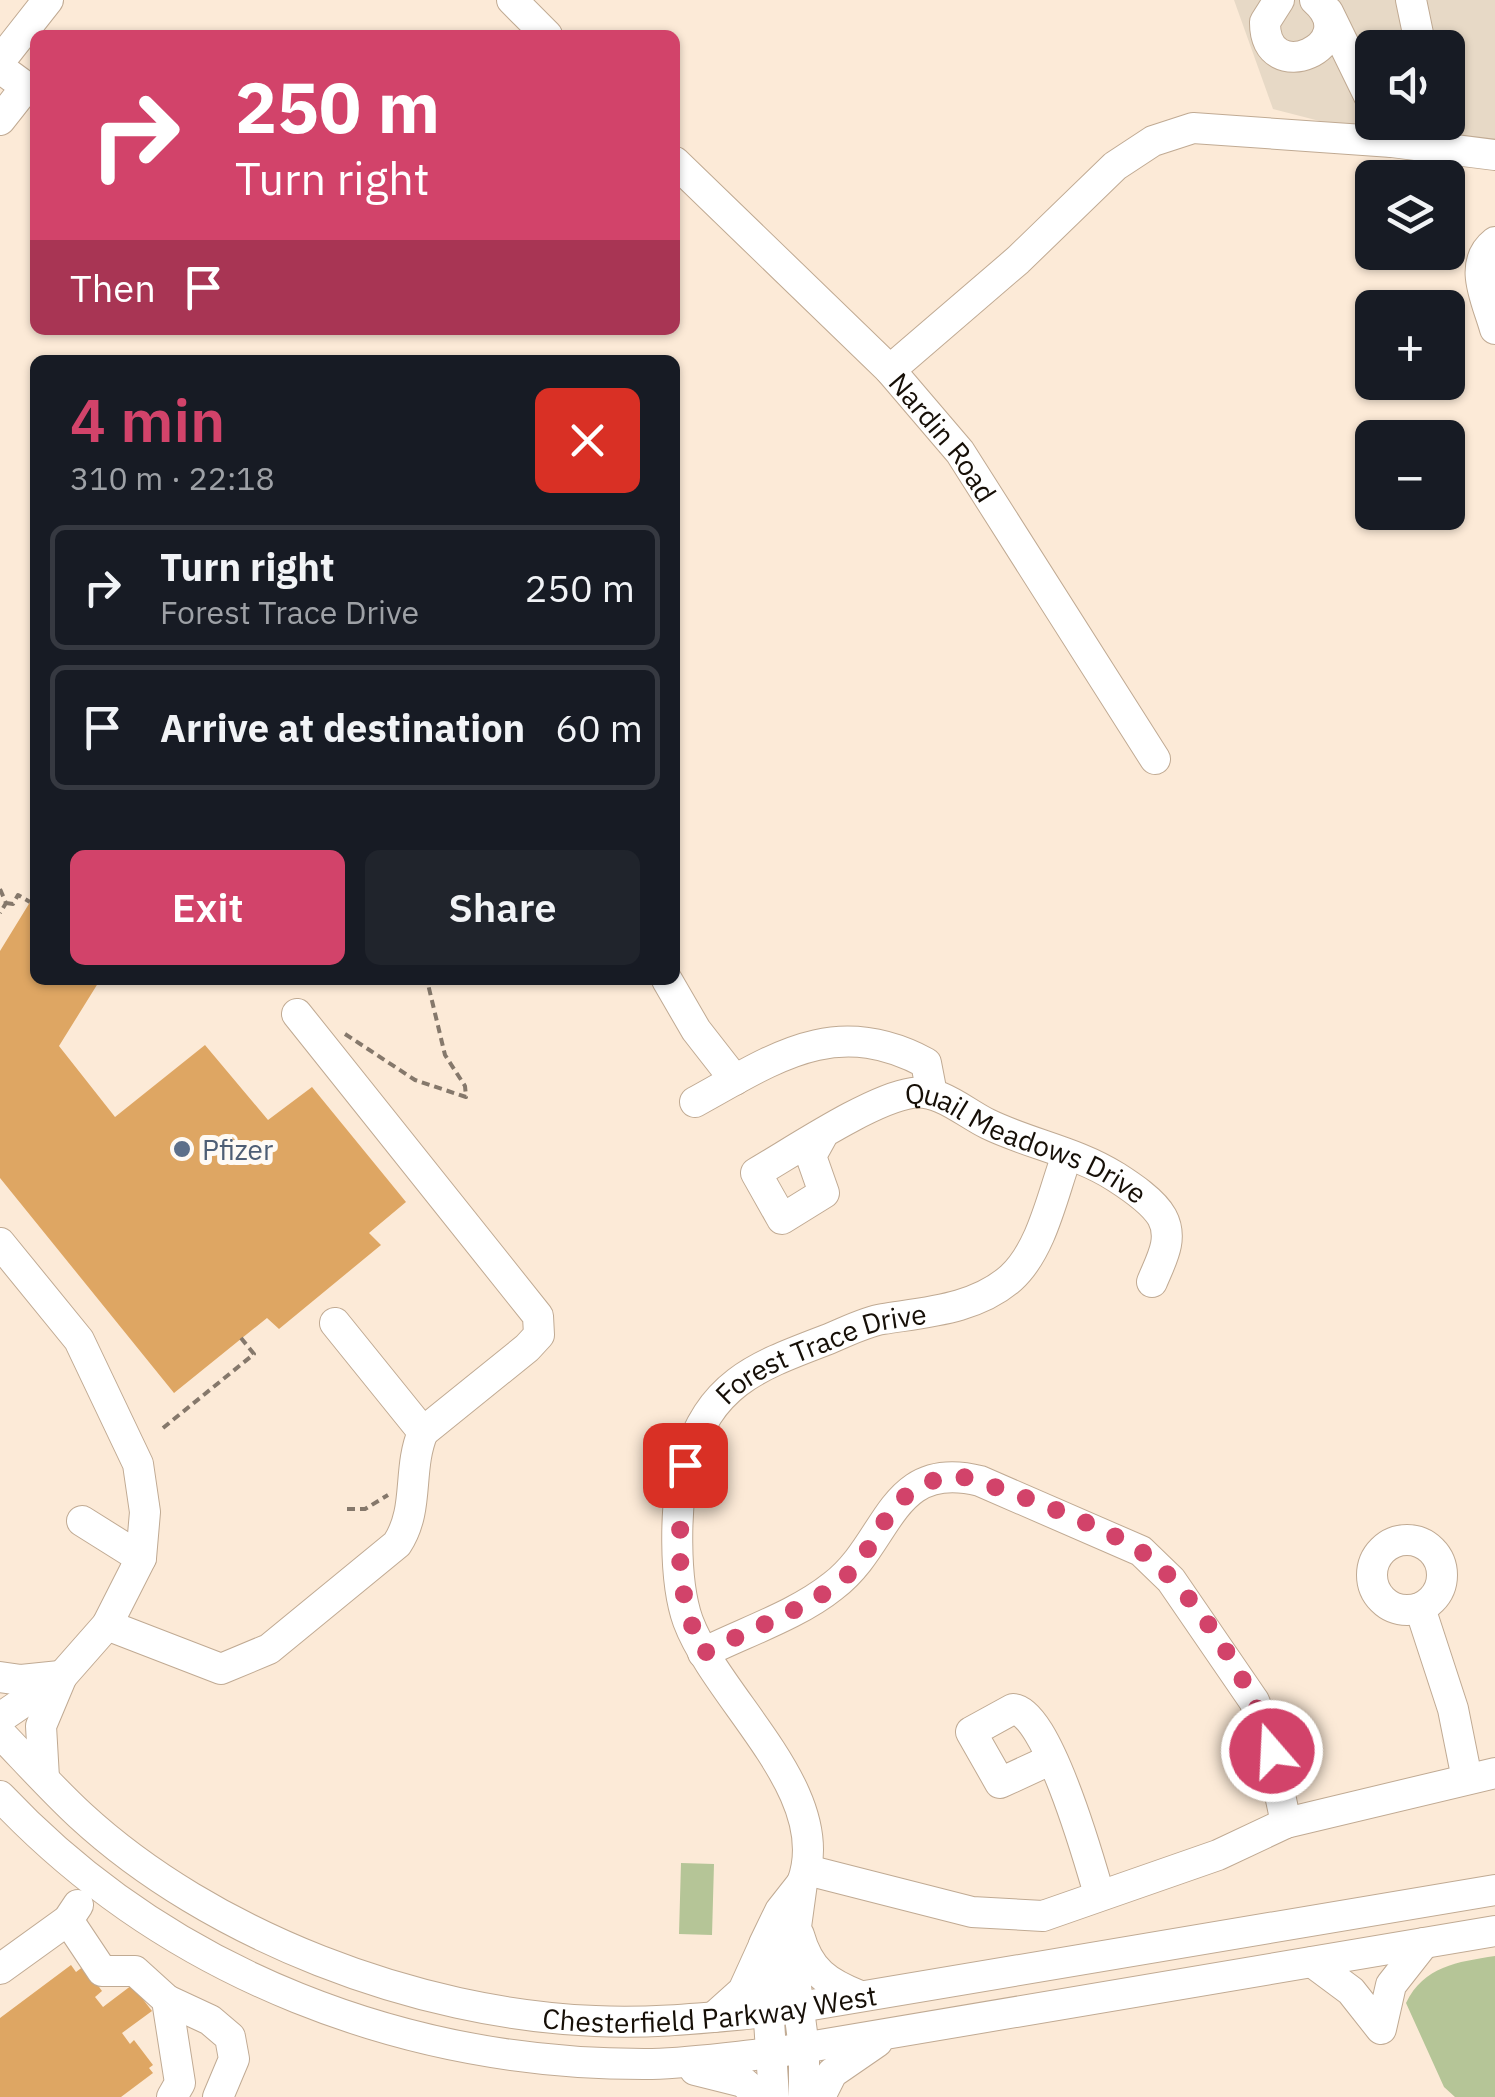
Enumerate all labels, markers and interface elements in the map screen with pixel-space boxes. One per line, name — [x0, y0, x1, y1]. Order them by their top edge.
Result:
map controls — [1355, 30, 1465, 530]
button: sound — [1355, 30, 1465, 140]
text: 250 m — [235, 61, 440, 152]
icon: right — [70, 70, 200, 200]
text: Turn right — [235, 149, 430, 207]
button: layers — [1355, 160, 1465, 270]
icon: arrive — [176, 260, 231, 315]
text: Then — [70, 263, 156, 312]
button: + — [1355, 290, 1465, 400]
street label: Nardin Road — [881, 364, 1005, 509]
text: 4 min — [70, 380, 225, 459]
button: close — [535, 388, 640, 493]
button: − — [1355, 420, 1465, 530]
text: 310 m · 22:18 — [70, 457, 275, 499]
text: Turn right — [160, 542, 335, 591]
icon: right — [75, 560, 130, 615]
text: 250 m — [524, 563, 635, 612]
text: Forest Trace Drive — [160, 591, 419, 633]
icon: arrive — [75, 700, 130, 755]
text: Arrive at destination — [160, 703, 525, 752]
text: 60 m — [555, 703, 643, 752]
button: Exit — [70, 850, 345, 965]
button: Share — [365, 850, 640, 965]
street label: Quail Meadows Drive — [903, 1073, 1155, 1211]
place label: Pfizer — [202, 1131, 273, 1168]
marker: Pfizer — [171, 1138, 193, 1160]
street label: Forest Trace Drive — [707, 1294, 929, 1412]
pin — [643, 1423, 728, 1508]
icon: arrive — [658, 1438, 713, 1493]
position arrow — [1220, 1699, 1324, 1803]
street label: Chesterfield Parkway West — [541, 1976, 879, 2040]

